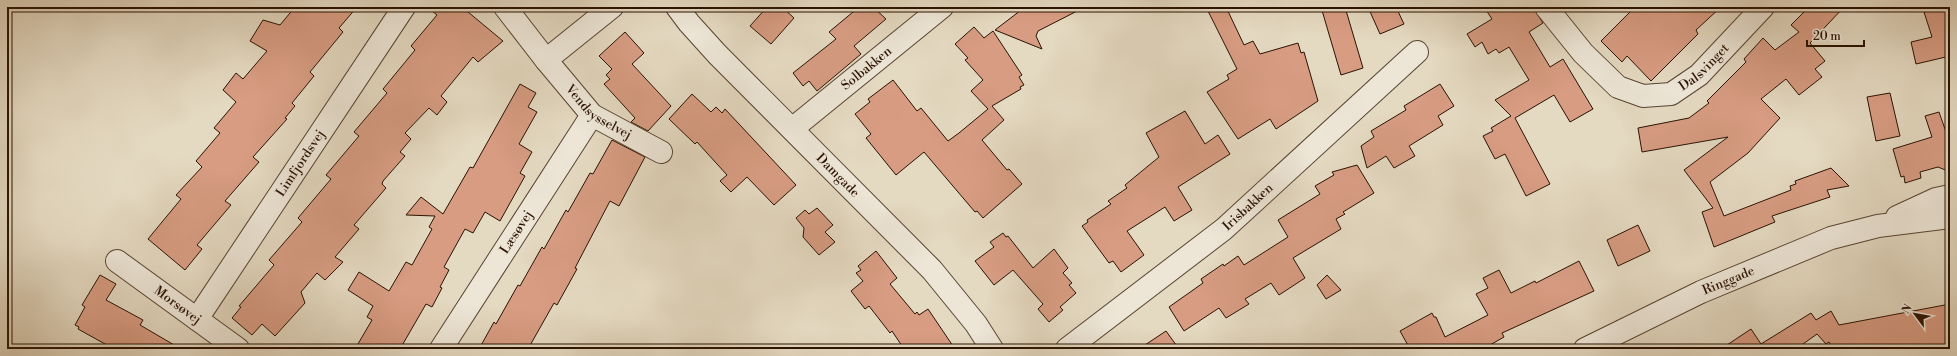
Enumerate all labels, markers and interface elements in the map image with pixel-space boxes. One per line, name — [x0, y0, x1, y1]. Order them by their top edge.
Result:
scale bar — [1807, 22, 1864, 48]
text: 20 m — [1813, 29, 1841, 44]
street label: Dalsvinget — [1676, 40, 1733, 94]
street label: Solbakken — [838, 43, 895, 94]
street label: Vendsysselvej — [561, 80, 635, 143]
street label: Limfjordsvej — [272, 127, 328, 200]
street label: Damgade — [813, 150, 863, 201]
street label: Irisbakken — [1219, 180, 1277, 234]
street label: Læsøvej — [496, 207, 536, 257]
street label: Ringgade — [1700, 262, 1757, 299]
street label: Morsøvej — [151, 283, 204, 328]
north arrow — [1895, 294, 1935, 334]
text: N — [1899, 302, 1916, 317]

